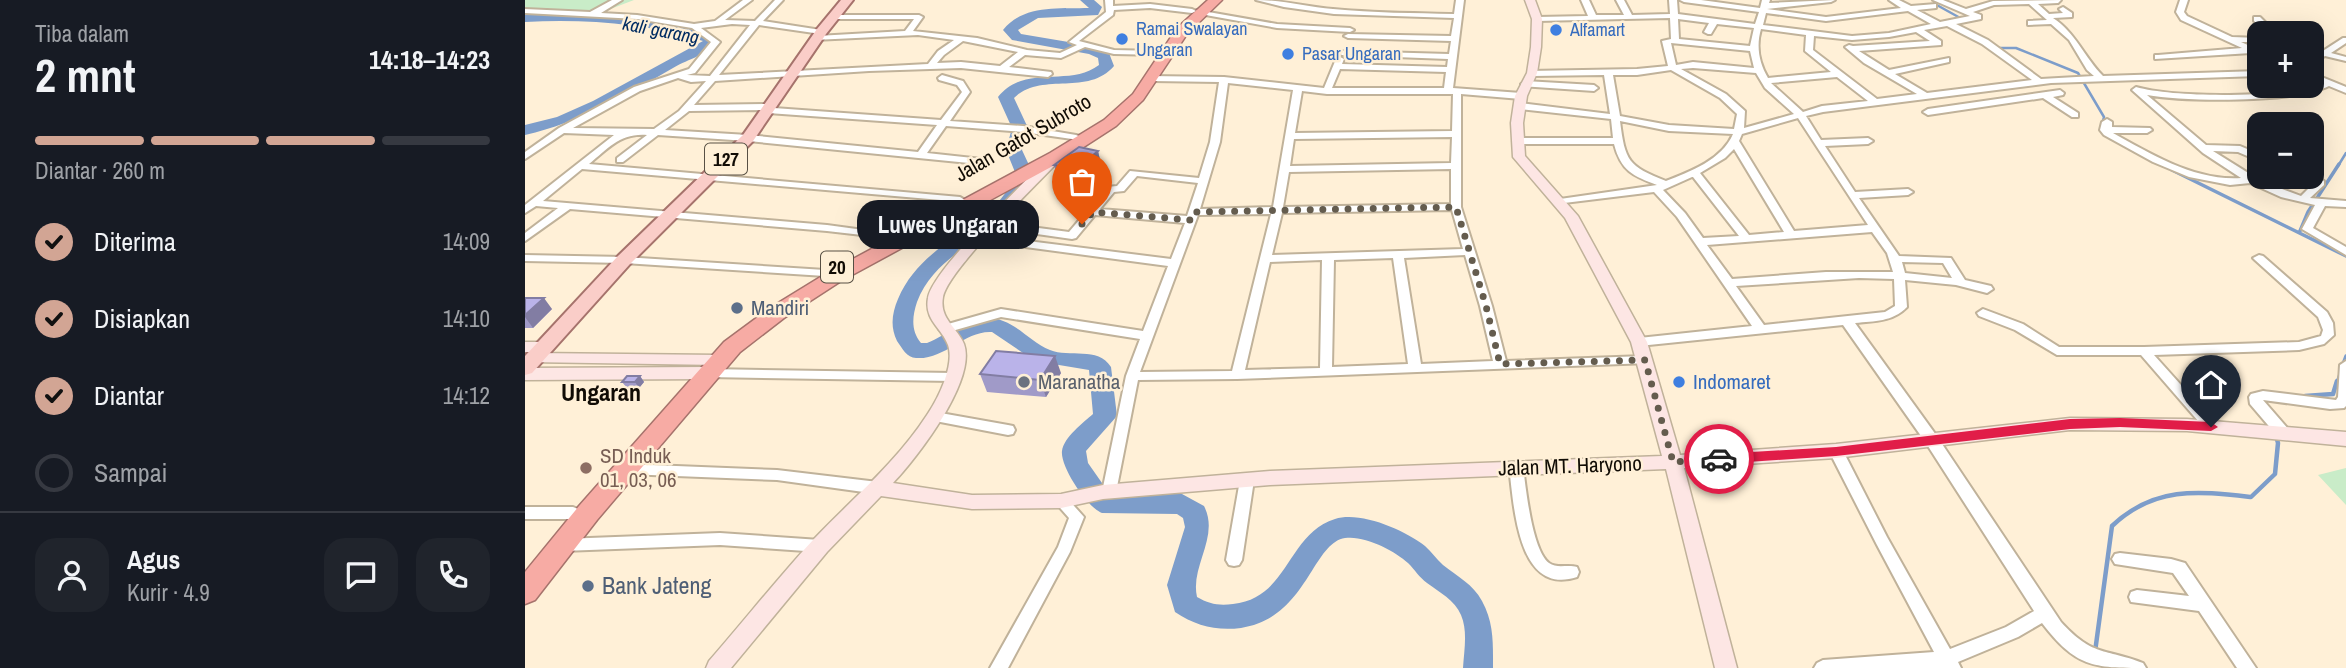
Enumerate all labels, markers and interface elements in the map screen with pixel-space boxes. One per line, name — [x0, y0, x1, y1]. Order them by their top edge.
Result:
water label: kali garang — [621, 10, 702, 50]
place label: Ramai Swalayan Ungaran — [1136, 16, 1248, 62]
place label: Alfamart — [1569, 17, 1625, 42]
text: Tiba dalam — [35, 18, 129, 49]
map controls — [2247, 21, 2324, 189]
button: + — [2247, 21, 2324, 98]
marker: Alfamart — [1548, 22, 1564, 38]
marker: Ramai Swalayan Ungaran — [1114, 31, 1130, 47]
place label: Pasar Ungaran — [1302, 41, 1401, 66]
text: 14:18–14:23 — [369, 42, 490, 77]
text: 2 mnt — [35, 44, 136, 106]
marker: Pasar Ungaran — [1280, 46, 1296, 62]
street label: Jalan Gatot Subroto — [949, 87, 1096, 188]
button: − — [2247, 112, 2324, 189]
road number: 127 — [705, 144, 747, 174]
pin — [1052, 152, 1112, 224]
text: Diantar · 260 m — [35, 155, 165, 186]
icon: bag — [1063, 163, 1101, 201]
callout: Luwes Ungaran — [858, 200, 1040, 248]
text: Luwes Ungaran — [878, 209, 1018, 240]
icon: check — [35, 223, 73, 261]
text: Diterima — [94, 224, 176, 259]
text: 14:09 — [443, 226, 490, 257]
road number: 20 — [821, 252, 853, 282]
place label: Mandiri — [751, 293, 809, 322]
icon: check — [35, 300, 73, 338]
marker: Mandiri — [729, 300, 745, 316]
text: Disiapkan — [94, 301, 190, 336]
text: 14:10 — [443, 303, 490, 334]
pin — [2181, 355, 2241, 427]
icon: home — [2192, 366, 2230, 404]
place label: Maranatha — [1038, 367, 1121, 396]
place label: Indomaret — [1693, 367, 1771, 396]
marker: Maranatha — [1016, 374, 1032, 390]
marker: Indomaret — [1671, 374, 1687, 390]
district label: Ungaran — [561, 376, 641, 408]
icon: check — [35, 377, 73, 415]
text: Diantar — [94, 378, 164, 413]
text: 14:12 — [443, 380, 490, 411]
courier — [1684, 424, 1754, 494]
icon: car — [1700, 440, 1738, 478]
place label: SD Induk 01, 03, 06 — [600, 441, 677, 494]
street label: Jalan MT. Haryono — [1498, 449, 1642, 482]
text: Sampai — [94, 455, 167, 490]
marker: SD Induk 01, 03, 06 — [578, 460, 594, 476]
button: person — [35, 538, 109, 612]
button: chat — [324, 538, 398, 612]
button: phone — [416, 538, 490, 612]
text: Agus — [127, 542, 180, 577]
place label: Bank Jateng — [602, 569, 711, 601]
text: Kurir · 4.9 — [127, 577, 210, 608]
marker: Bank Jateng — [580, 578, 596, 594]

